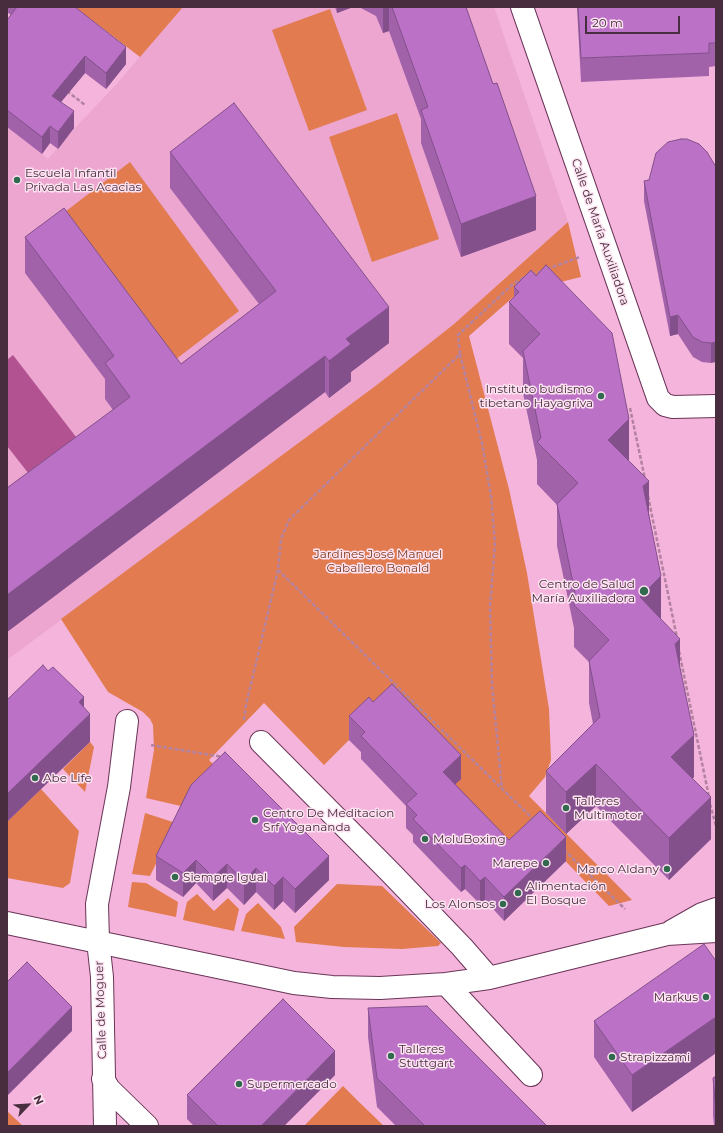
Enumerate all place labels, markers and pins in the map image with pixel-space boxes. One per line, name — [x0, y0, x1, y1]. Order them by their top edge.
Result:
place label: Escuela Infantil Privada Las Acacias — [25, 166, 141, 194]
marker: Escuela Infantil Privada Las Acacias — [12, 175, 22, 185]
place label: Instituto budismo tibetano Hayagriva — [480, 382, 593, 410]
marker: Instituto budismo tibetano Hayagriva — [596, 391, 606, 401]
place label: Centro de Salud María Auxiliadora — [532, 577, 635, 605]
marker: Centro de Salud María Auxiliadora — [638, 585, 650, 597]
place label: Abe Life — [43, 771, 92, 785]
marker: Abe Life — [30, 773, 40, 783]
place label: Talleres Multimotor — [574, 794, 642, 822]
marker: Talleres Multimotor — [561, 803, 571, 813]
place label: Centro De Meditacion Srf Yogananda — [263, 806, 394, 834]
marker: Centro De Meditacion Srf Yogananda — [250, 815, 260, 825]
place label: MoluBoxing — [433, 832, 506, 846]
marker: MoluBoxing — [420, 834, 430, 844]
place label: Marepe — [492, 856, 538, 870]
marker: Marepe — [541, 858, 551, 868]
place label: Marco Aldany — [577, 862, 659, 876]
marker: Marco Aldany — [662, 864, 672, 874]
place label: Siempre Igual — [183, 870, 267, 884]
marker: Siempre Igual — [170, 872, 180, 882]
place label: Alimentación El Bosque — [526, 879, 606, 907]
marker: Alimentación El Bosque — [513, 888, 523, 898]
place label: Los Alonsos — [425, 897, 495, 911]
marker: Los Alonsos — [498, 899, 508, 909]
place label: Markus — [654, 990, 698, 1004]
marker: Markus — [701, 992, 711, 1002]
place label: Talleres Stuttgart — [399, 1042, 454, 1070]
place label: Strapizzami — [620, 1050, 690, 1064]
marker: Talleres Stuttgart — [386, 1051, 396, 1061]
marker: Strapizzami — [607, 1052, 617, 1062]
place label: Supermercado — [247, 1077, 337, 1091]
marker: Supermercado — [234, 1079, 244, 1089]

